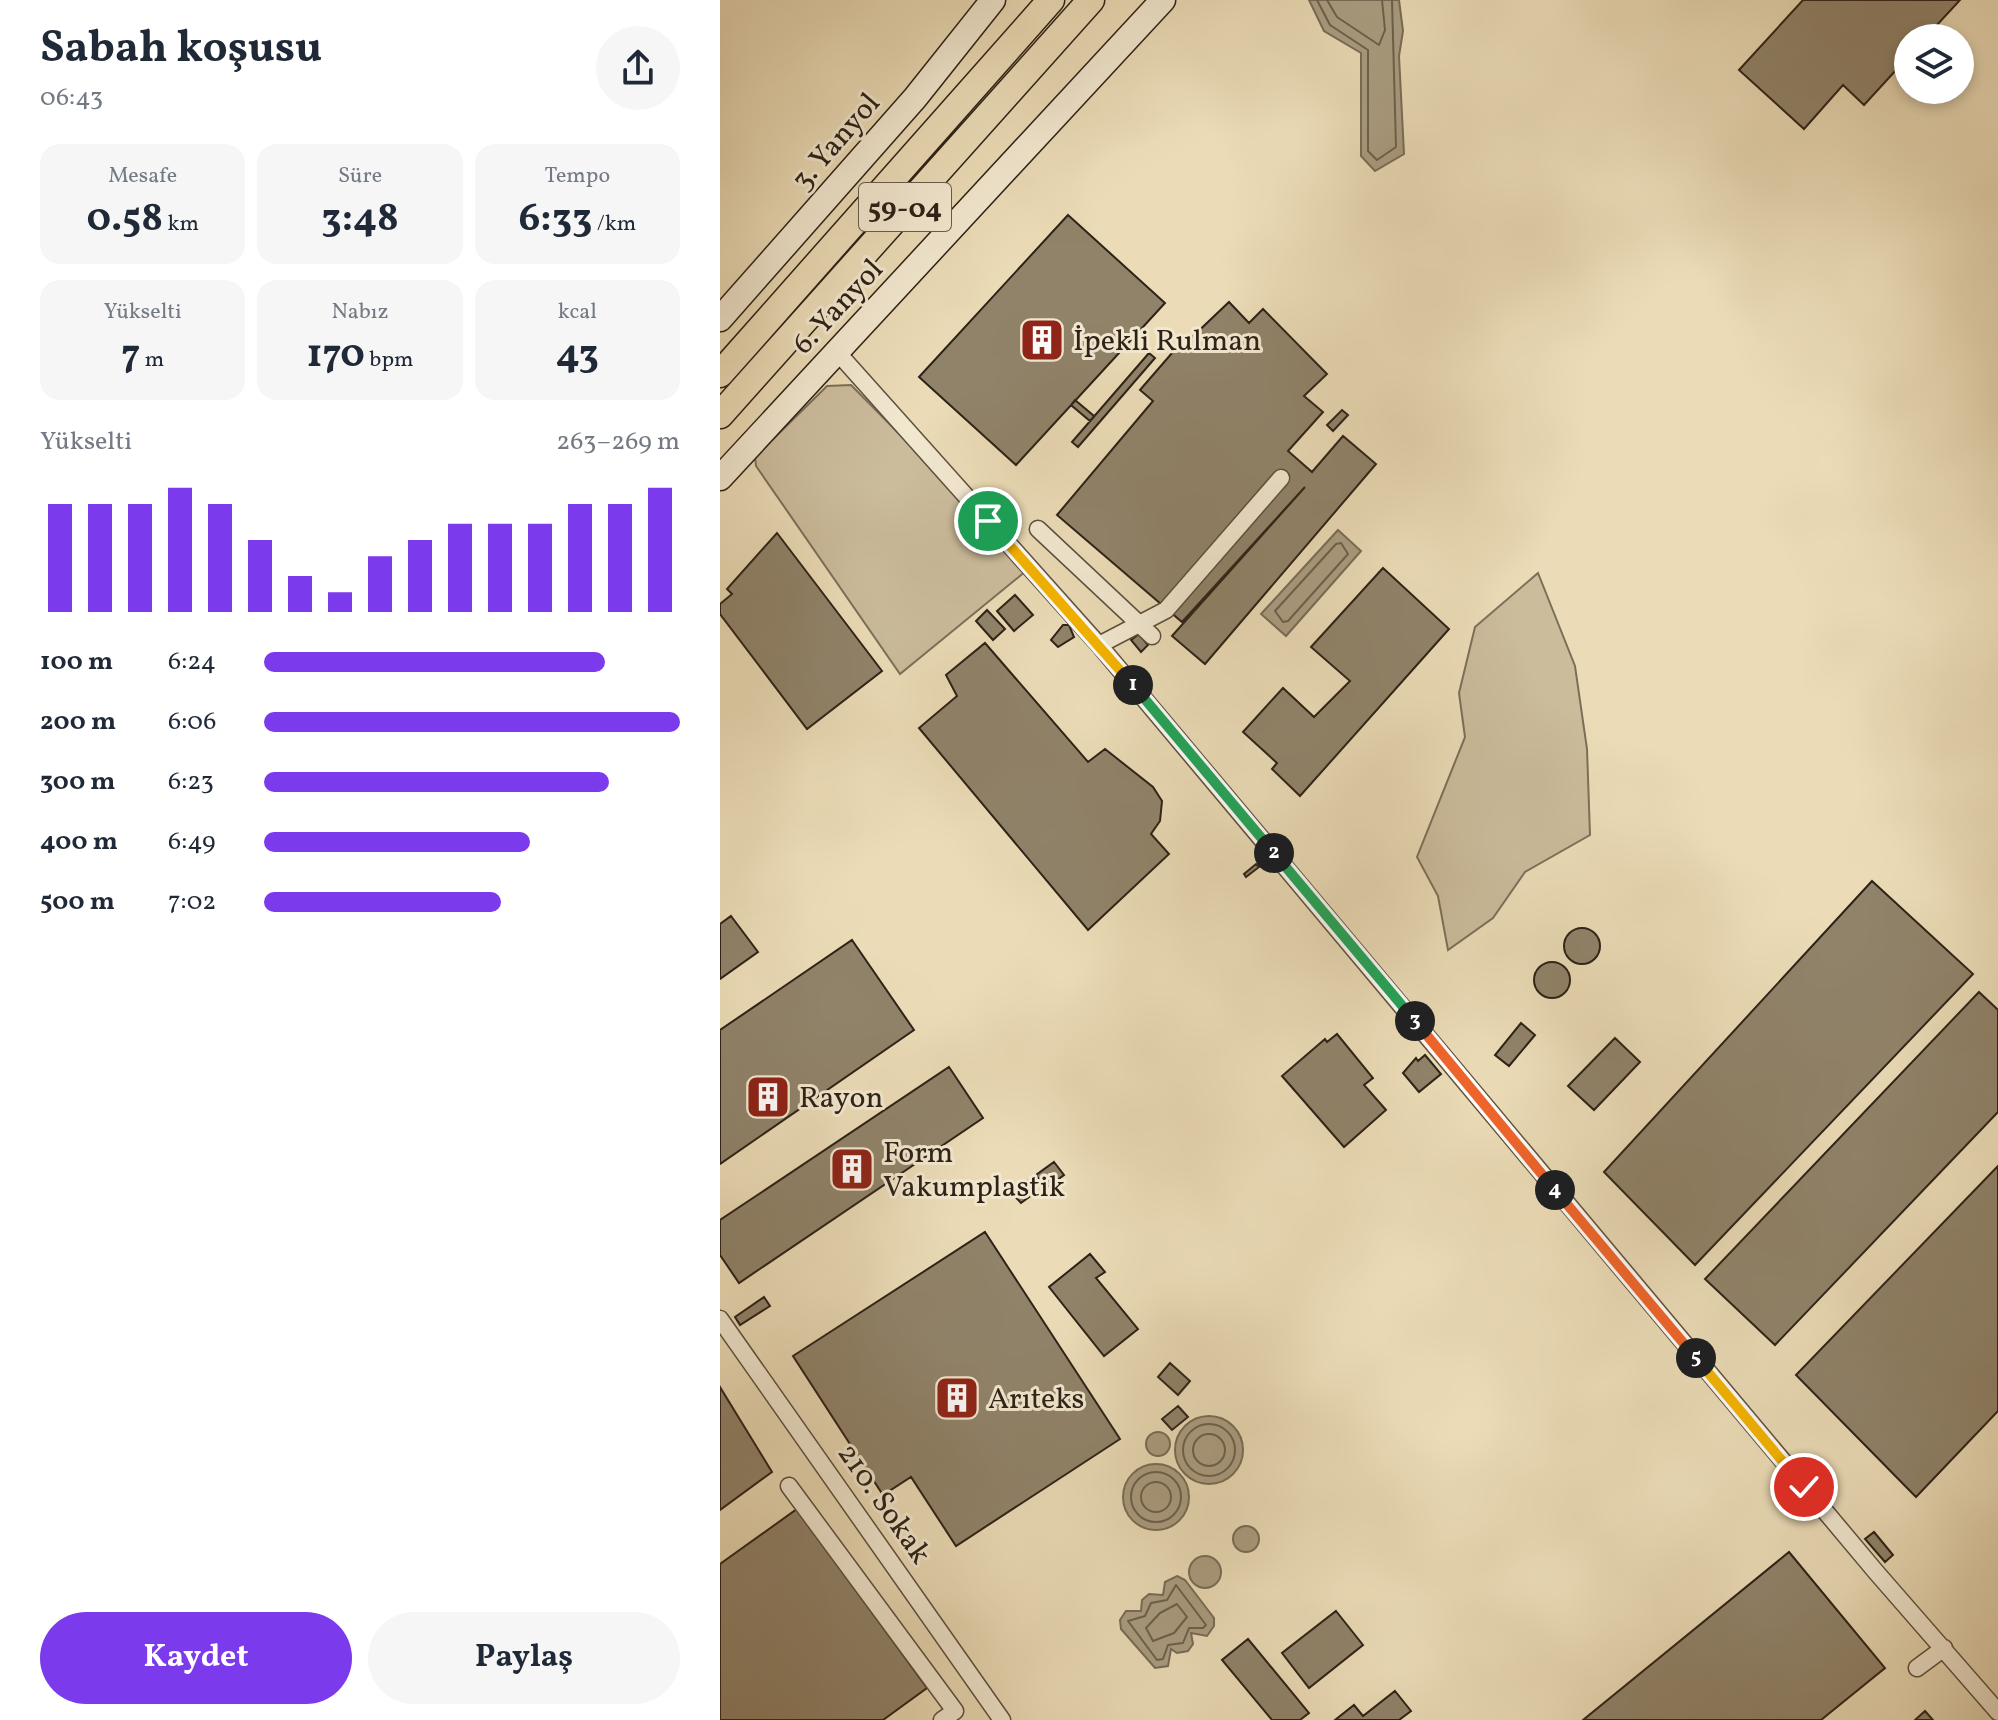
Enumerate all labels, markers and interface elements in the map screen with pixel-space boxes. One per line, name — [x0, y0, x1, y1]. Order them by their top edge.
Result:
text: Sabah koşusu — [40, 19, 322, 80]
map controls — [1894, 24, 1974, 104]
button: layers — [1894, 24, 1974, 104]
button: share — [596, 26, 680, 110]
text: 06:43 — [40, 80, 103, 116]
street label: 3. Yanyol — [782, 84, 891, 200]
text: Mesafe — [108, 161, 177, 192]
text: Süre — [338, 161, 382, 192]
text: Tempo — [545, 161, 610, 192]
road number: 59-04 — [859, 183, 951, 231]
text: 0.58 — [86, 192, 163, 248]
text: 3:48 — [321, 192, 399, 248]
text: 6:33 — [518, 192, 592, 248]
text: km — [163, 209, 199, 240]
text: /km — [592, 209, 636, 240]
street label: 6. Yanyol — [783, 250, 894, 364]
text: Yükselti — [104, 297, 182, 328]
text: Nabız — [332, 297, 388, 328]
text: kcal — [558, 297, 597, 328]
building icon: İpekli Rulman — [1018, 316, 1066, 364]
place label: İpekli Rulman — [1073, 321, 1261, 363]
text: 7 — [121, 328, 140, 384]
text: 170 — [307, 328, 365, 384]
text: 43 — [556, 328, 599, 384]
text: m — [140, 345, 164, 376]
text: bpm — [365, 345, 413, 376]
text: Yükselti — [40, 424, 132, 460]
text: 263–269 m — [556, 424, 680, 460]
pin — [954, 487, 1022, 555]
icon: arrive — [966, 499, 1010, 543]
text: 100 m — [40, 644, 113, 680]
text: 6:24 — [168, 644, 216, 680]
pin: 1 — [1113, 665, 1153, 705]
text: 1 — [1129, 669, 1137, 700]
text: 200 m — [40, 704, 116, 740]
text: 6:06 — [168, 704, 216, 740]
text: 300 m — [40, 764, 116, 800]
text: 6:23 — [168, 764, 214, 800]
text: 400 m — [40, 824, 118, 860]
text: 6:49 — [168, 824, 216, 860]
pin: 2 — [1254, 833, 1294, 873]
text: 2 — [1268, 837, 1280, 868]
text: 500 m — [40, 884, 115, 920]
text: 7:02 — [168, 884, 216, 920]
pin: 3 — [1395, 1001, 1435, 1041]
text: 3 — [1409, 1005, 1421, 1036]
building icon: Rayon — [744, 1073, 792, 1121]
place label: Rayon — [799, 1078, 883, 1120]
place label: Form Vakumplastik — [883, 1133, 1065, 1209]
building icon: Form Vakumplastik — [828, 1145, 876, 1193]
pin: 4 — [1535, 1170, 1575, 1210]
text: 4 — [1548, 1174, 1562, 1205]
pin: 5 — [1676, 1338, 1716, 1378]
text: 5 — [1691, 1342, 1701, 1373]
building icon: Arıteks — [933, 1374, 981, 1422]
place label: Arıteks — [988, 1379, 1084, 1421]
street label: 210. Sokak — [826, 1435, 940, 1573]
pin — [1770, 1453, 1838, 1521]
icon: check — [1782, 1465, 1826, 1509]
button: Kaydet — [40, 1612, 352, 1704]
button: Paylaş — [368, 1612, 680, 1704]

